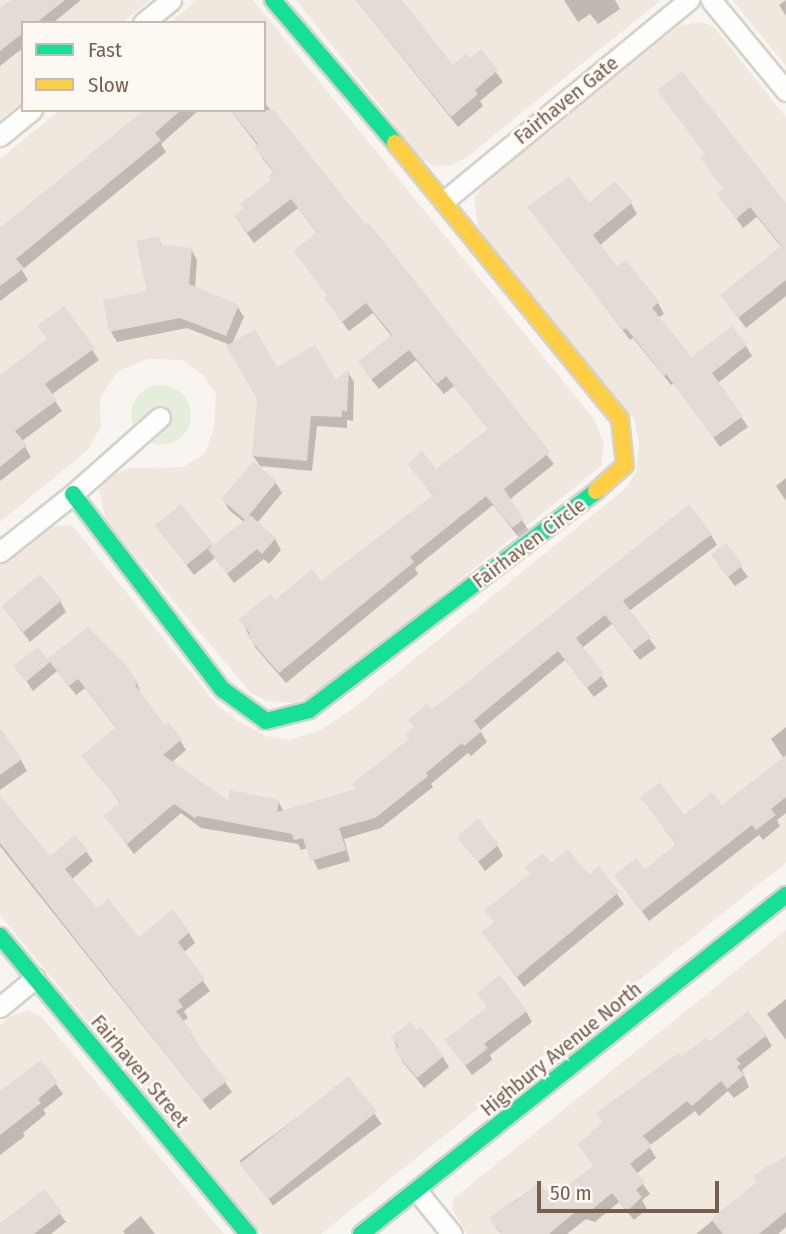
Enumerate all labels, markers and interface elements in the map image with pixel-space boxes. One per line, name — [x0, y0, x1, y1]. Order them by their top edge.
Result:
legend — [21, 21, 266, 112]
text: Fast — [88, 37, 122, 63]
street label: Fairhaven Gate — [509, 50, 623, 150]
text: Slow — [88, 72, 129, 98]
street label: Fairhaven Circle — [467, 492, 591, 594]
street label: Highbury Avenue North — [475, 976, 647, 1122]
street label: Fairhaven Street — [86, 1010, 194, 1132]
scale bar — [541, 1168, 723, 1212]
text: 50 m — [550, 1180, 592, 1206]

